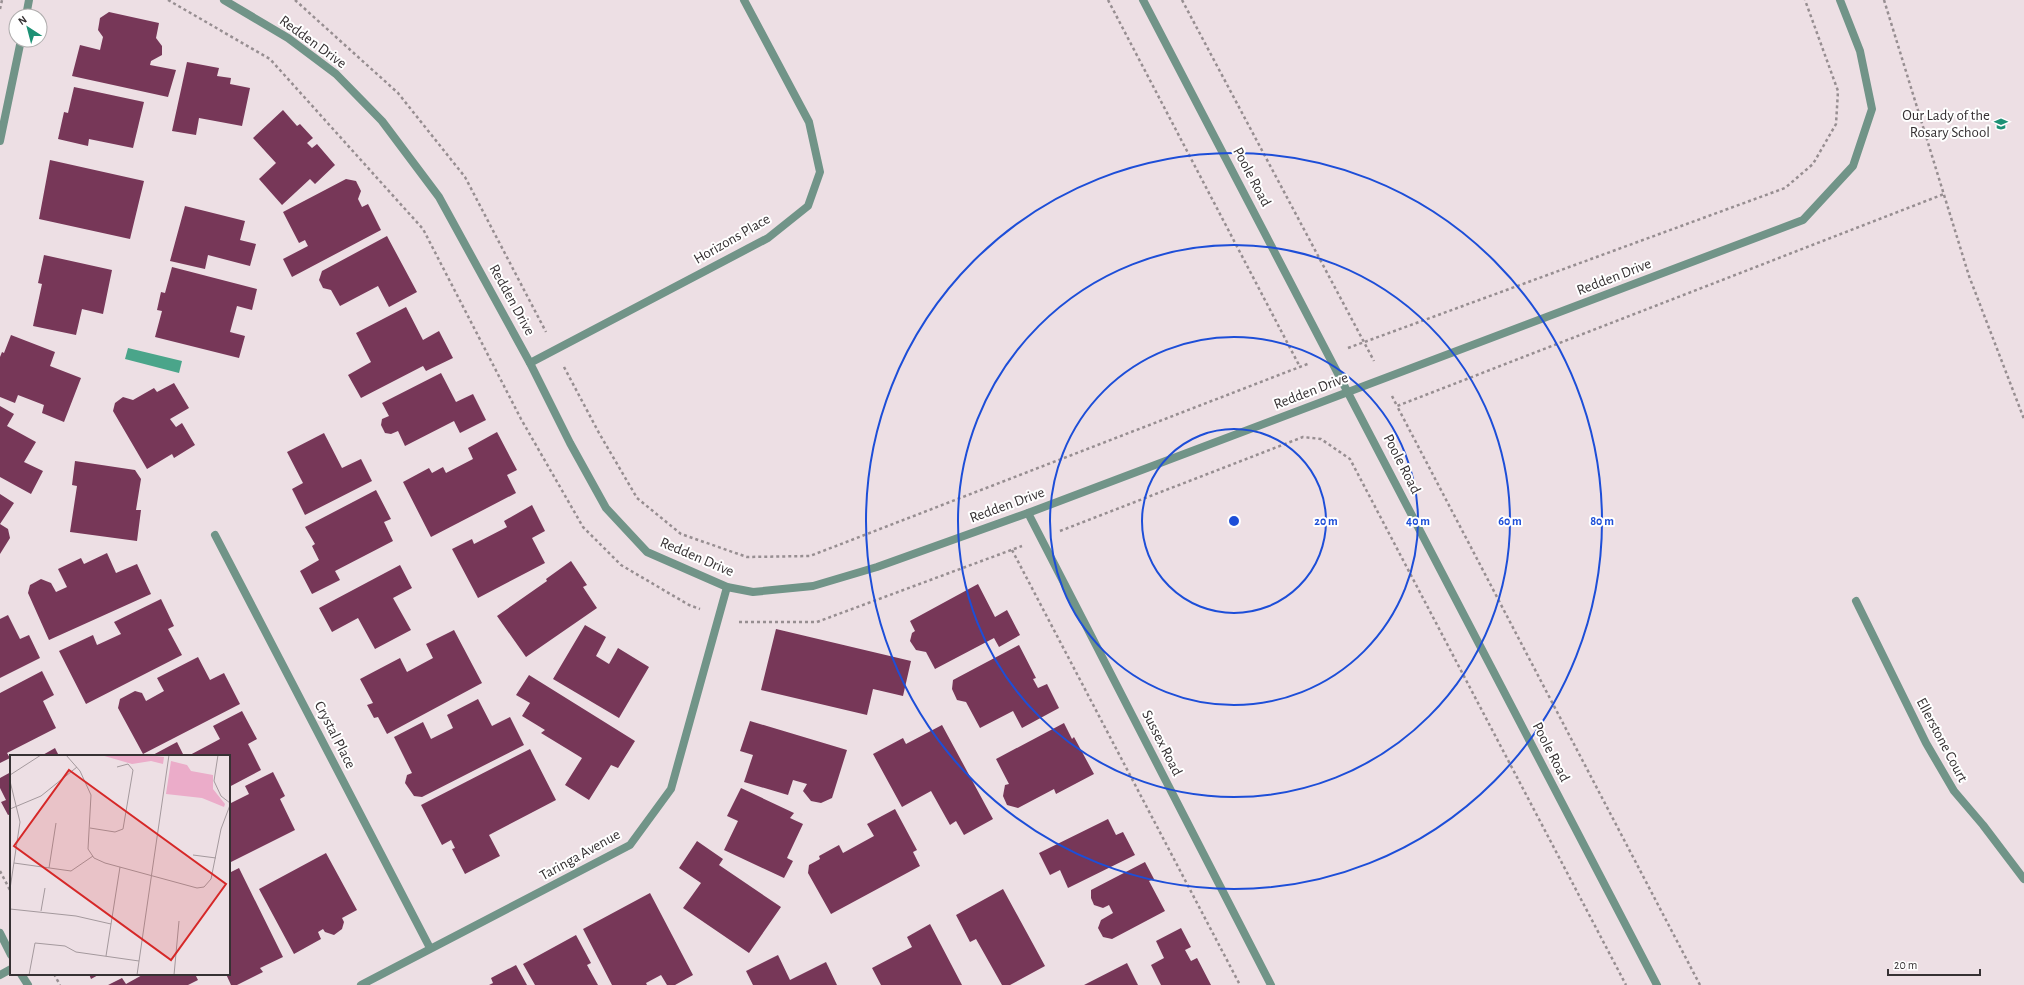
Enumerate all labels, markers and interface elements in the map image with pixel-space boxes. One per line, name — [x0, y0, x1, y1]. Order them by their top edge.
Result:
north arrow — [8, 8, 48, 48]
street label: Redden Drive — [277, 13, 349, 71]
text: N — [16, 14, 29, 27]
place label: Our Lady of the Rosary School — [1902, 108, 1990, 140]
school or university icon: Our Lady of the Rosary School — [1993, 116, 2009, 132]
street label: Poole Road — [1230, 145, 1274, 209]
street label: Horizons Place — [691, 211, 773, 267]
street label: Redden Drive — [1575, 256, 1653, 298]
street label: Redden Drive — [486, 262, 538, 338]
street label: Redden Drive — [1272, 370, 1350, 412]
street label: Poole Road — [1381, 432, 1424, 496]
street label: Redden Drive — [968, 484, 1047, 525]
centre of rings — [1227, 514, 1241, 528]
text: 20 m — [1314, 515, 1338, 527]
text: 40 m — [1406, 515, 1430, 527]
text: 60 m — [1498, 515, 1522, 527]
text: 80 m — [1590, 515, 1614, 527]
street label: Redden Drive — [658, 535, 736, 579]
street label: Ellerstone Court — [1914, 695, 1971, 785]
street label: Crystal Place — [312, 699, 358, 771]
street label: Sussex Road — [1139, 708, 1185, 778]
street label: Poole Road — [1530, 720, 1573, 784]
inset map — [10, 755, 230, 975]
street label: Taringa Avenue — [537, 827, 623, 883]
scale bar — [1888, 951, 1980, 977]
text: 20 m — [1894, 959, 1917, 971]

